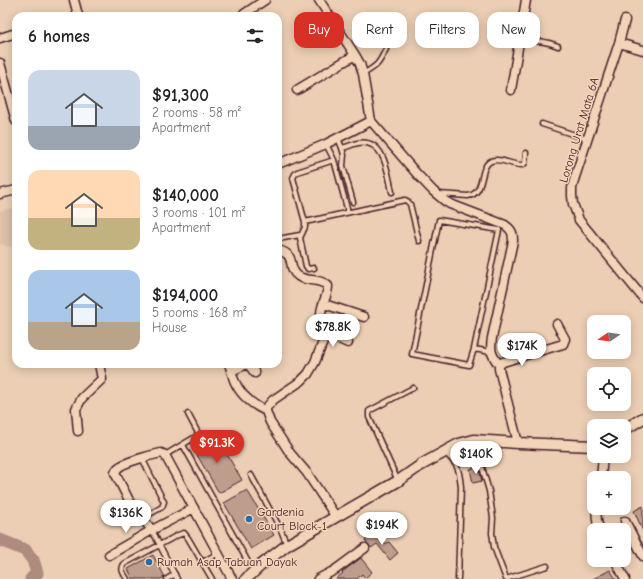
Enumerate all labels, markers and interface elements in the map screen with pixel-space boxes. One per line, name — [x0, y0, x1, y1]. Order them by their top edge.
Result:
chip: Buy — [294, 12, 344, 48]
chip: Rent — [352, 12, 407, 48]
chip: Filters — [415, 12, 479, 48]
chip: New — [487, 12, 540, 48]
icon: filters — [244, 25, 266, 47]
text: 6 homes — [28, 27, 90, 46]
street label: Lorong Urat Mata 6A — [556, 76, 602, 184]
icon: home — [60, 86, 108, 134]
text: $91,300 — [152, 86, 209, 105]
text: 2 rooms · 58 m² — [152, 105, 241, 120]
text: Apartment — [152, 120, 210, 135]
icon: home — [60, 186, 108, 234]
text: $140,000 — [152, 186, 219, 205]
text: 3 rooms · 101 m² — [152, 205, 245, 220]
text: Apartment — [152, 220, 210, 235]
icon: home — [60, 286, 108, 334]
text: $194,000 — [152, 286, 218, 305]
text: 5 rooms · 168 m² — [152, 305, 246, 320]
pin: $78.8K — [300, 314, 366, 348]
north arrow — [587, 315, 631, 359]
map controls — [587, 315, 631, 567]
text: $78.8K — [315, 319, 351, 334]
text: House — [152, 320, 187, 335]
pin: $174K — [494, 333, 550, 367]
text: $174K — [506, 338, 538, 353]
button: locate — [587, 367, 631, 411]
button: layers — [587, 419, 631, 463]
pin: $91.3K — [184, 430, 250, 464]
text: $91.3K — [199, 435, 235, 450]
pin: $140K — [448, 441, 504, 475]
text: $140K — [459, 446, 493, 461]
button: + — [587, 471, 631, 515]
pin: $136K — [98, 500, 154, 534]
text: $136K — [109, 505, 143, 520]
place label: Gardenia Court Block-1 — [257, 505, 327, 533]
pin: $194K — [354, 512, 410, 546]
marker: Gardenia Court Block-1 — [244, 514, 254, 524]
text: $194K — [365, 517, 399, 532]
button: − — [587, 523, 631, 567]
place label: Rumah Asap Tabuan Dayak — [157, 555, 297, 569]
marker: Rumah Asap Tabuan Dayak — [144, 557, 154, 567]

